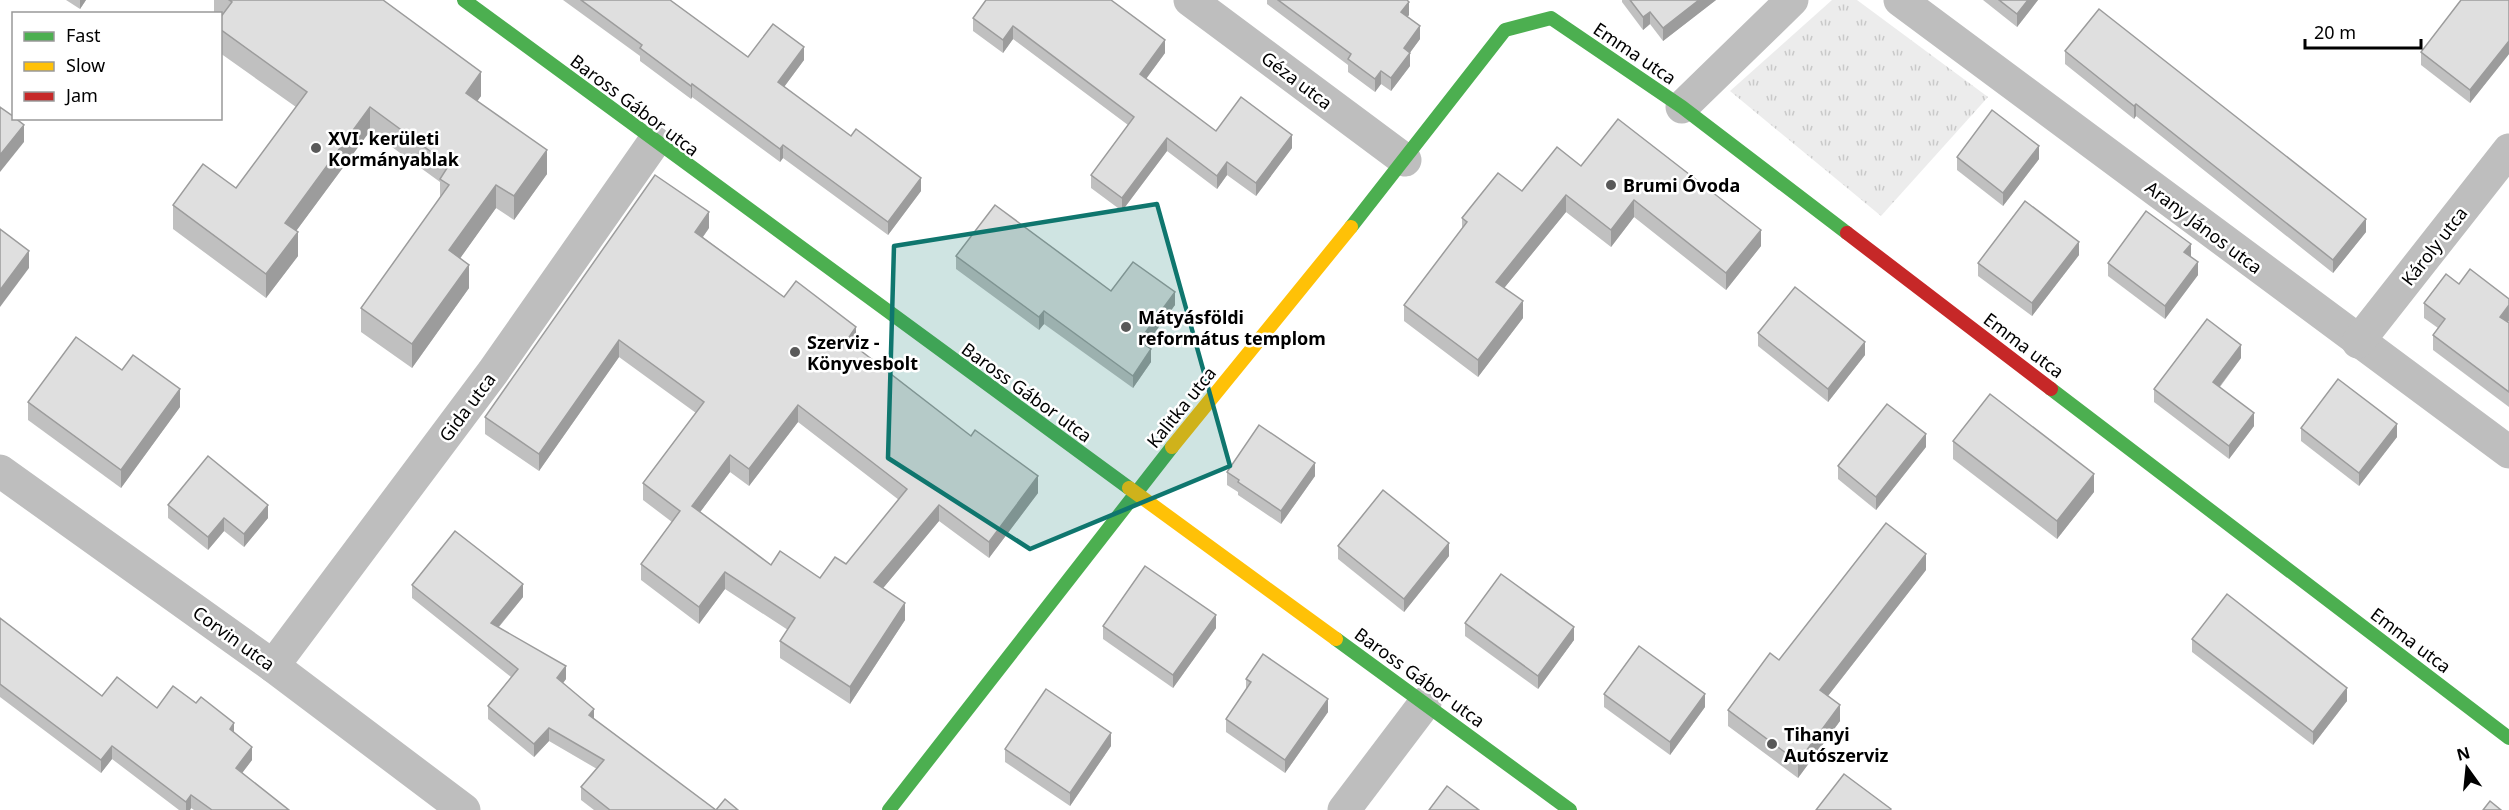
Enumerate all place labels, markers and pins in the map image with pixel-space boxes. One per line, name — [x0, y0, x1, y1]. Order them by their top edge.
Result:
place label: XVI. kerületi Kormányablak — [328, 126, 460, 171]
marker: XVI. kerületi Kormányablak — [309, 141, 323, 155]
place label: Brumi Óvoda — [1623, 173, 1740, 197]
marker: Brumi Óvoda — [1604, 178, 1618, 192]
place label: Mátyásföldi református templom — [1138, 305, 1326, 350]
marker: Mátyásföldi református templom — [1119, 320, 1133, 334]
place label: Szerviz - Könyvesbolt — [807, 330, 918, 375]
marker: Szerviz - Könyvesbolt — [788, 345, 802, 359]
place label: Tihanyi Autószerviz — [1784, 722, 1889, 767]
marker: Tihanyi Autószerviz — [1765, 737, 1779, 751]

